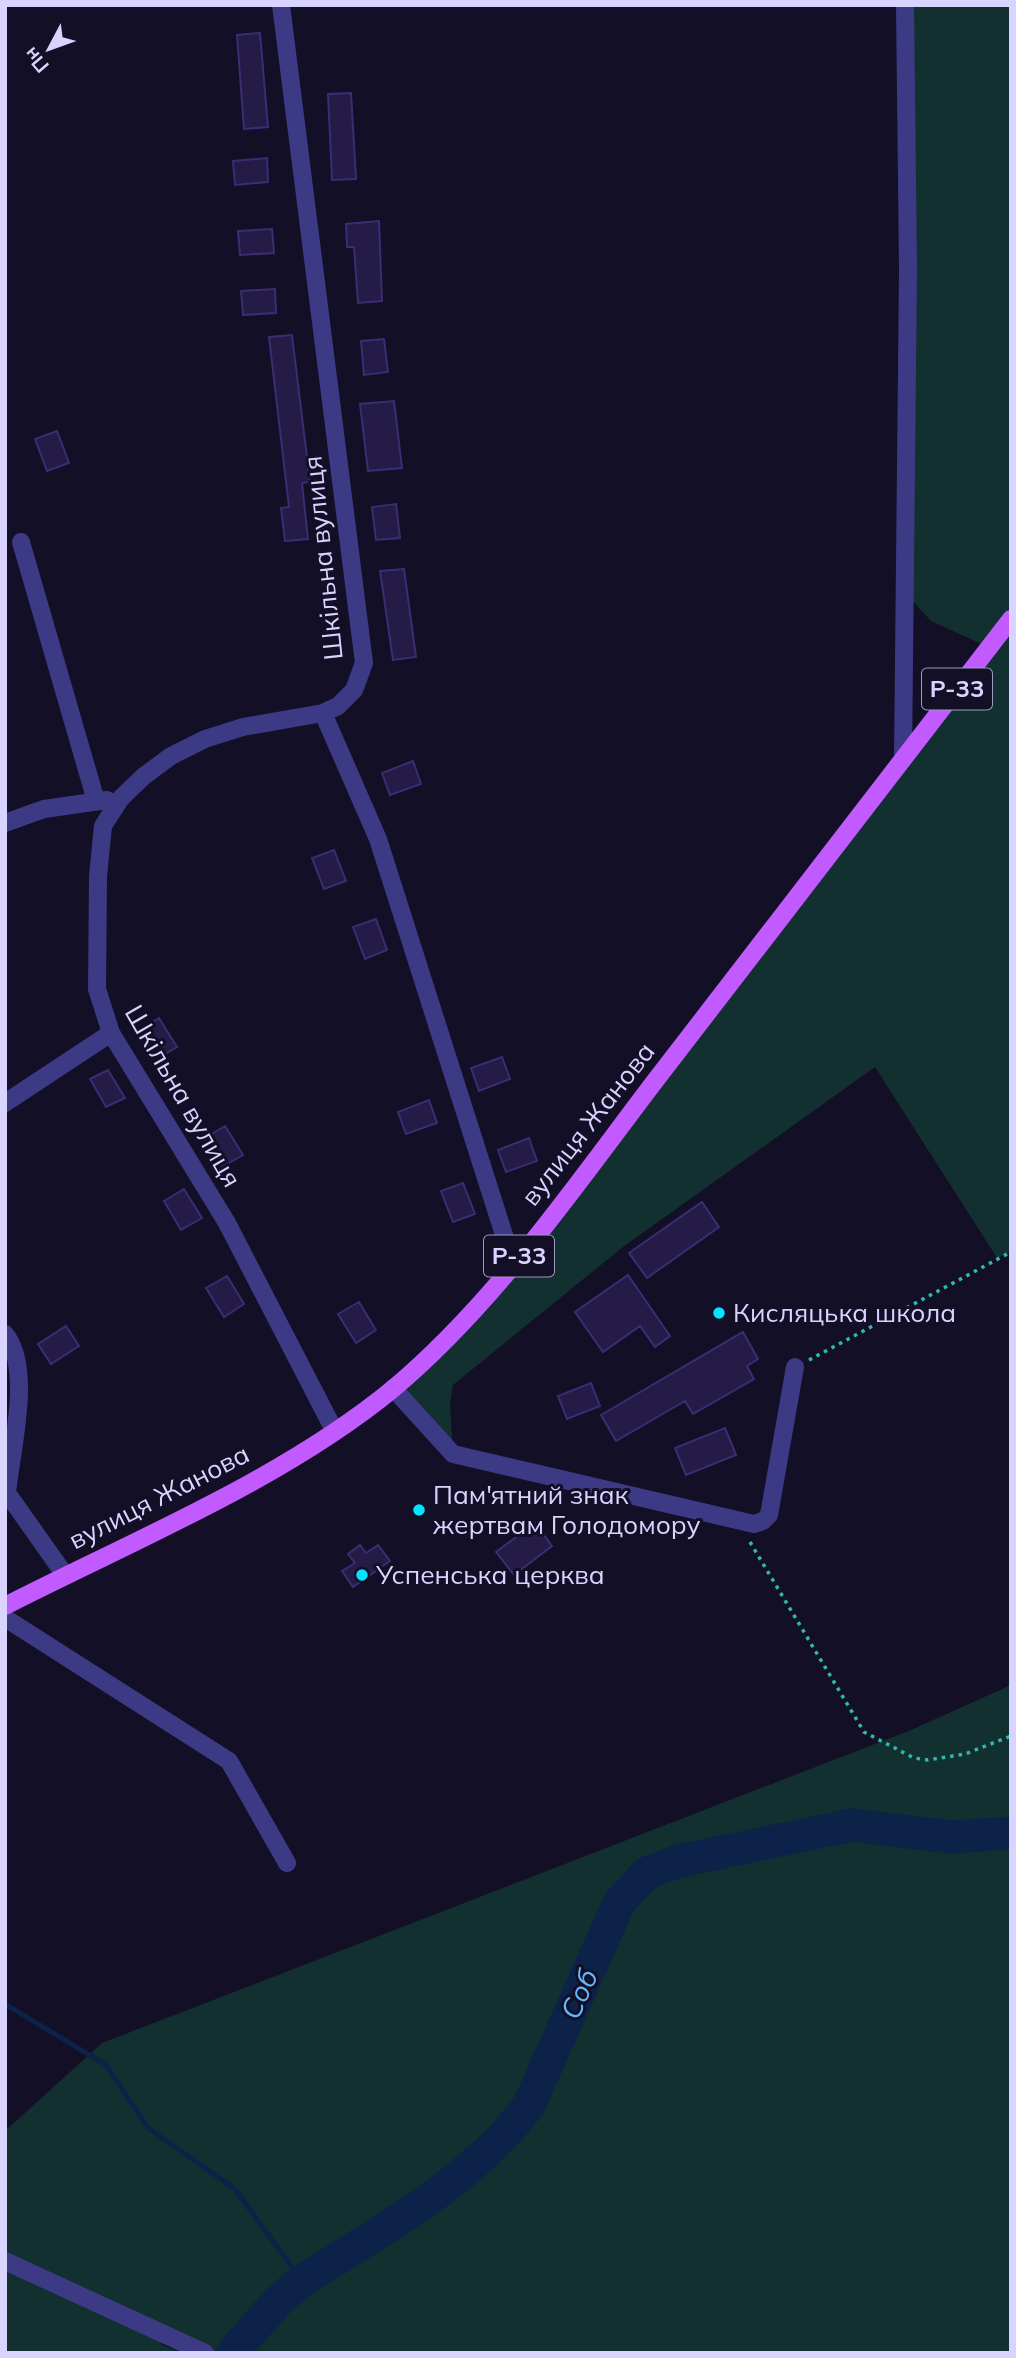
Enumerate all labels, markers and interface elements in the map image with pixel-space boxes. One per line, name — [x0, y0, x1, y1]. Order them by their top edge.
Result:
north arrow — [14, 14, 84, 84]
text: Пн — [18, 42, 54, 78]
street label: Шкільна вулиця — [295, 454, 350, 662]
road number: Р-33 — [922, 668, 992, 710]
street label: Шкільна вулиця — [118, 999, 249, 1193]
street label: вулиця Жанова — [514, 1035, 662, 1212]
road number: Р-33 — [484, 1236, 554, 1276]
place label: Кисляцька школа — [733, 1296, 956, 1329]
marker: Кисляцька школа — [711, 1305, 727, 1321]
street label: вулиця Жанова — [63, 1437, 255, 1556]
place label: Пам'ятний знак жертвам Голодомору — [433, 1478, 701, 1541]
marker: Пам'ятний знак жертвам Голодомору — [411, 1502, 427, 1518]
place label: Успенська церква — [375, 1558, 605, 1591]
marker: Успенська церква — [354, 1567, 370, 1583]
water label: Соб — [552, 1963, 605, 2024]

